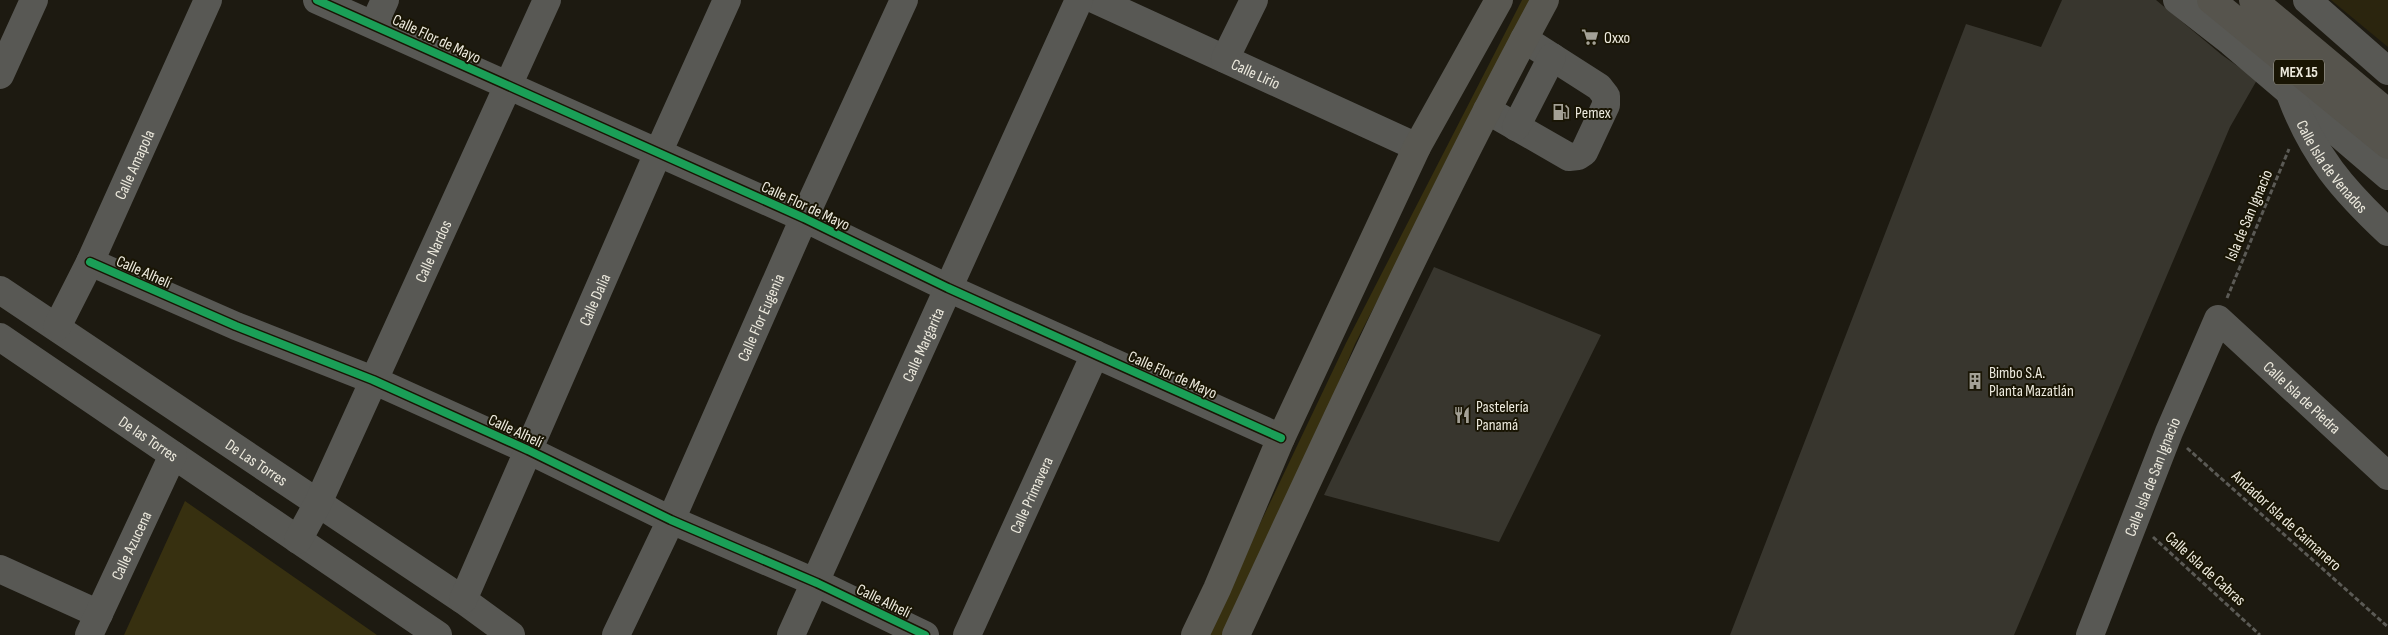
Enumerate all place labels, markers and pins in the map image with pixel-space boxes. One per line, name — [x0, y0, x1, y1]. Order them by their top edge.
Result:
supermarket icon: Oxxo — [1580, 27, 1600, 47]
place label: Oxxo — [1604, 29, 1630, 48]
fuel station icon: Pemex — [1551, 102, 1571, 122]
place label: Pemex — [1575, 104, 1611, 123]
place label: Bimbo S.A. Planta Mazatlán — [1989, 364, 2074, 401]
building icon: Bimbo S.A. Planta Mazatlán — [1965, 371, 1985, 391]
place label: Pastelería Panamá — [1476, 398, 1529, 435]
restaurant icon: Pastelería Panamá — [1452, 405, 1472, 425]

